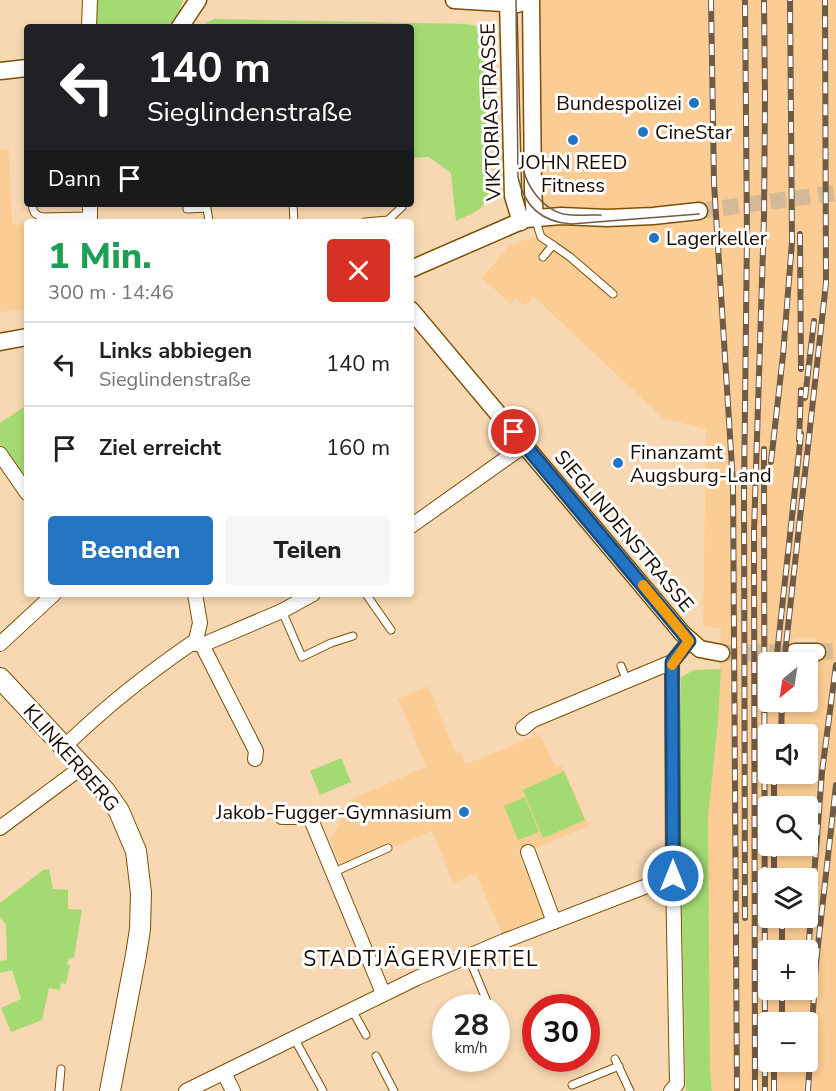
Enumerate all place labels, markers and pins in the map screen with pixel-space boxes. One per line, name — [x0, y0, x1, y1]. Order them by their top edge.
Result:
place label: Bundespolizei — [556, 90, 682, 117]
marker: Bundespolizei — [687, 96, 701, 110]
place label: CineStar — [655, 119, 732, 146]
marker: CineStar — [636, 125, 650, 139]
marker: JOHN REED Fitness — [566, 133, 580, 147]
place label: JOHN REED Fitness — [518, 149, 627, 199]
place label: Lagerkeller — [666, 225, 767, 252]
marker: Lagerkeller — [647, 231, 661, 245]
pin — [488, 406, 539, 457]
place label: Finanzamt Augsburg-Land — [630, 439, 772, 489]
marker: Finanzamt Augsburg-Land — [611, 456, 625, 470]
place label: Jakob-Fugger-Gymnasium — [215, 799, 452, 826]
marker: Jakob-Fugger-Gymnasium — [457, 805, 471, 819]

